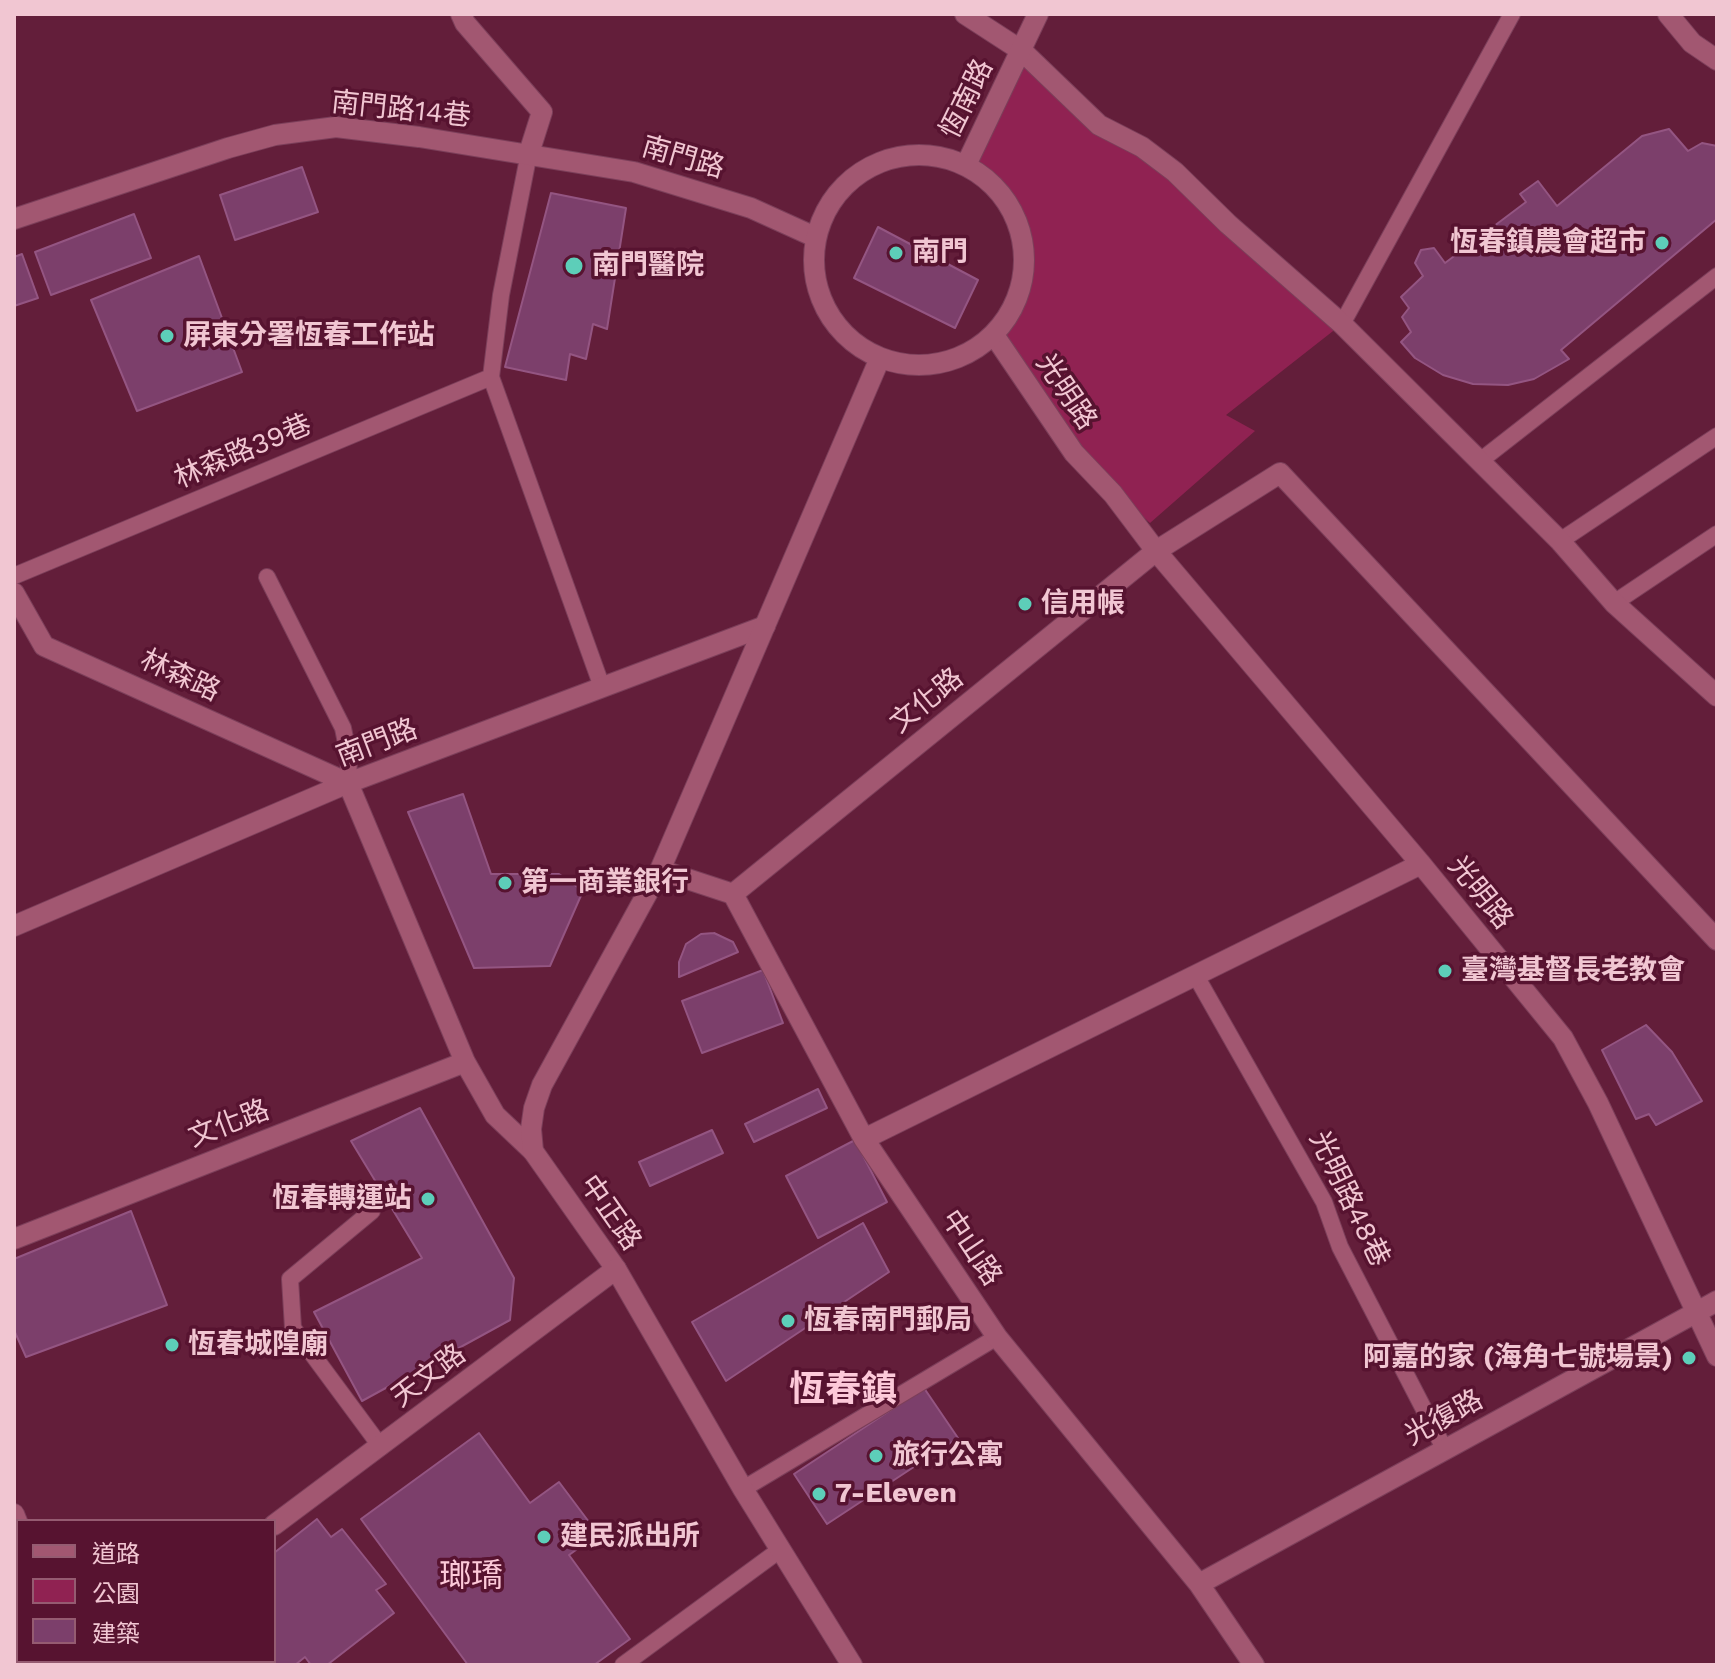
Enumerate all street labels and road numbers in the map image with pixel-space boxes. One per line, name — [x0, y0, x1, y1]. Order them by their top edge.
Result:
street label: 恆南路 — [933, 54, 1001, 144]
street label: 南門路14巷 — [330, 86, 472, 134]
street label: 南門路 — [638, 130, 728, 186]
street label: 光明路 — [1029, 348, 1103, 436]
street label: 林森路39巷 — [169, 408, 317, 496]
street label: 林森路 — [135, 643, 225, 709]
street label: 文化路 — [884, 662, 970, 740]
street label: 南門路 — [332, 712, 422, 774]
street label: 光明路 — [1441, 850, 1519, 936]
street label: 文化路 — [184, 1093, 274, 1155]
street label: 光明路48巷 — [1302, 1126, 1396, 1272]
street label: 中正路 — [572, 1169, 648, 1257]
street label: 中山路 — [934, 1204, 1008, 1292]
street label: 天文路 — [385, 1337, 473, 1415]
street label: 光復路 — [1399, 1383, 1489, 1453]

